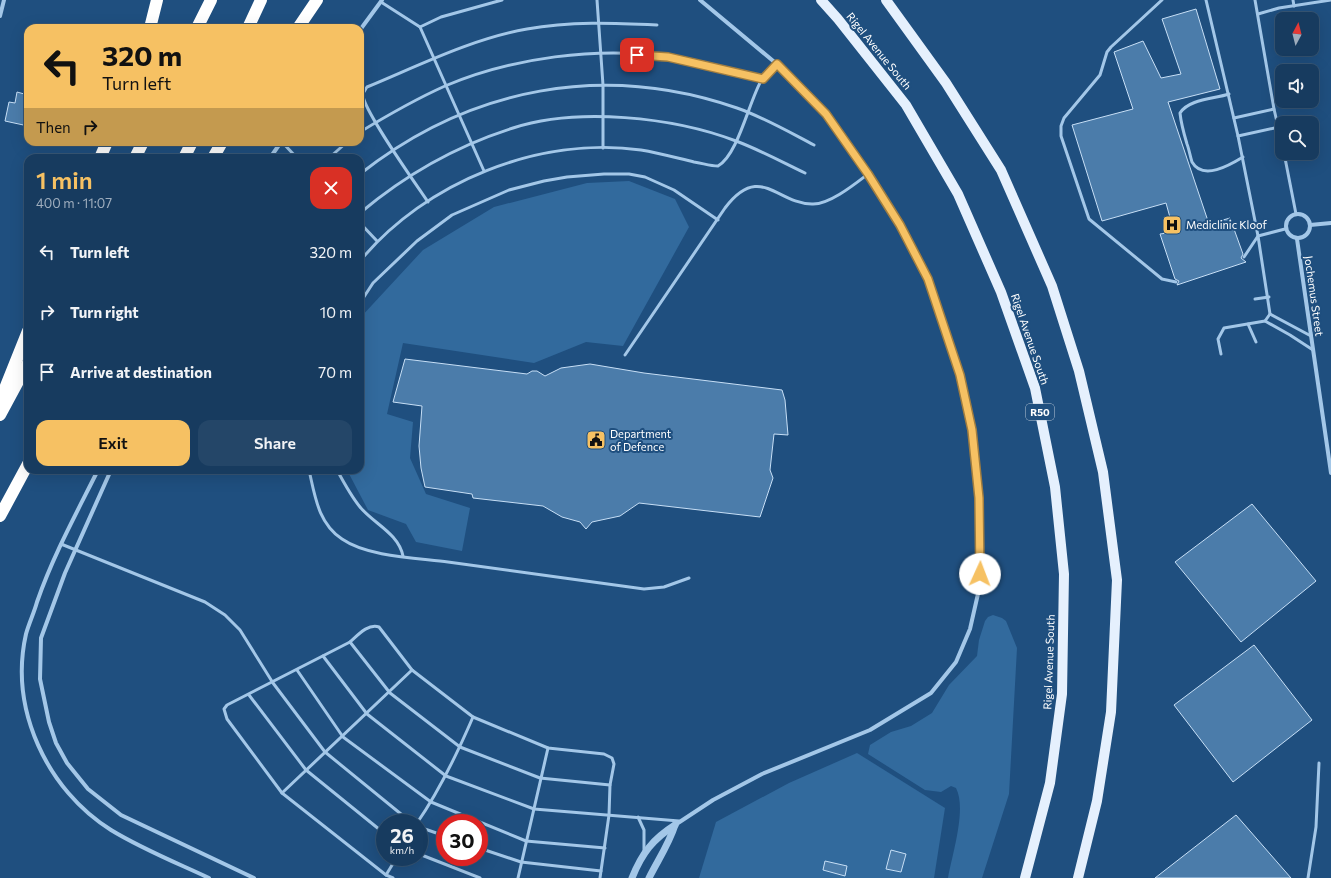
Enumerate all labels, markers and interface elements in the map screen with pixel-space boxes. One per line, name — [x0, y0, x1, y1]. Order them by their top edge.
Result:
street label: Rigel Avenue South — [844, 9, 914, 92]
north arrow — [1275, 12, 1319, 56]
map controls — [1275, 12, 1319, 160]
text: 320 m — [102, 38, 182, 72]
pin — [620, 38, 654, 72]
icon: left — [36, 40, 88, 92]
icon: arrive — [626, 44, 648, 66]
button: sound — [1275, 64, 1319, 108]
text: Turn left — [102, 72, 171, 94]
icon: right — [79, 116, 101, 138]
button: search — [1275, 116, 1319, 160]
text: Then — [36, 118, 71, 136]
text: 1 min — [36, 165, 93, 194]
button: close — [310, 167, 352, 209]
text: 400 m · 11:07 — [36, 195, 112, 211]
hospital icon: Mediclinic Kloof — [1161, 214, 1183, 236]
place label: Mediclinic Kloof — [1186, 218, 1267, 231]
icon: left — [36, 241, 58, 263]
text: Turn left — [70, 243, 129, 261]
text: 320 m — [309, 243, 352, 261]
street label: Jochemus Street — [1301, 255, 1327, 338]
street label: Rigel Avenue South — [1009, 292, 1052, 386]
icon: right — [36, 301, 58, 323]
text: Turn right — [70, 303, 139, 321]
text: 10 m — [320, 303, 352, 321]
icon: arrive — [36, 361, 58, 383]
text: Arrive at destination — [70, 363, 212, 381]
text: 70 m — [318, 363, 352, 381]
road number: R50 — [1026, 404, 1054, 420]
button: Exit — [36, 420, 190, 466]
button: Share — [198, 420, 352, 466]
place label: Department of Defence — [610, 427, 672, 453]
public building icon: Department of Defence — [585, 429, 607, 451]
position arrow — [959, 553, 1001, 595]
street label: Rigel Avenue South — [1040, 614, 1057, 710]
speed limit sign: 30 — [436, 814, 488, 866]
text: 26 — [390, 823, 414, 847]
text: km/h — [390, 844, 414, 856]

